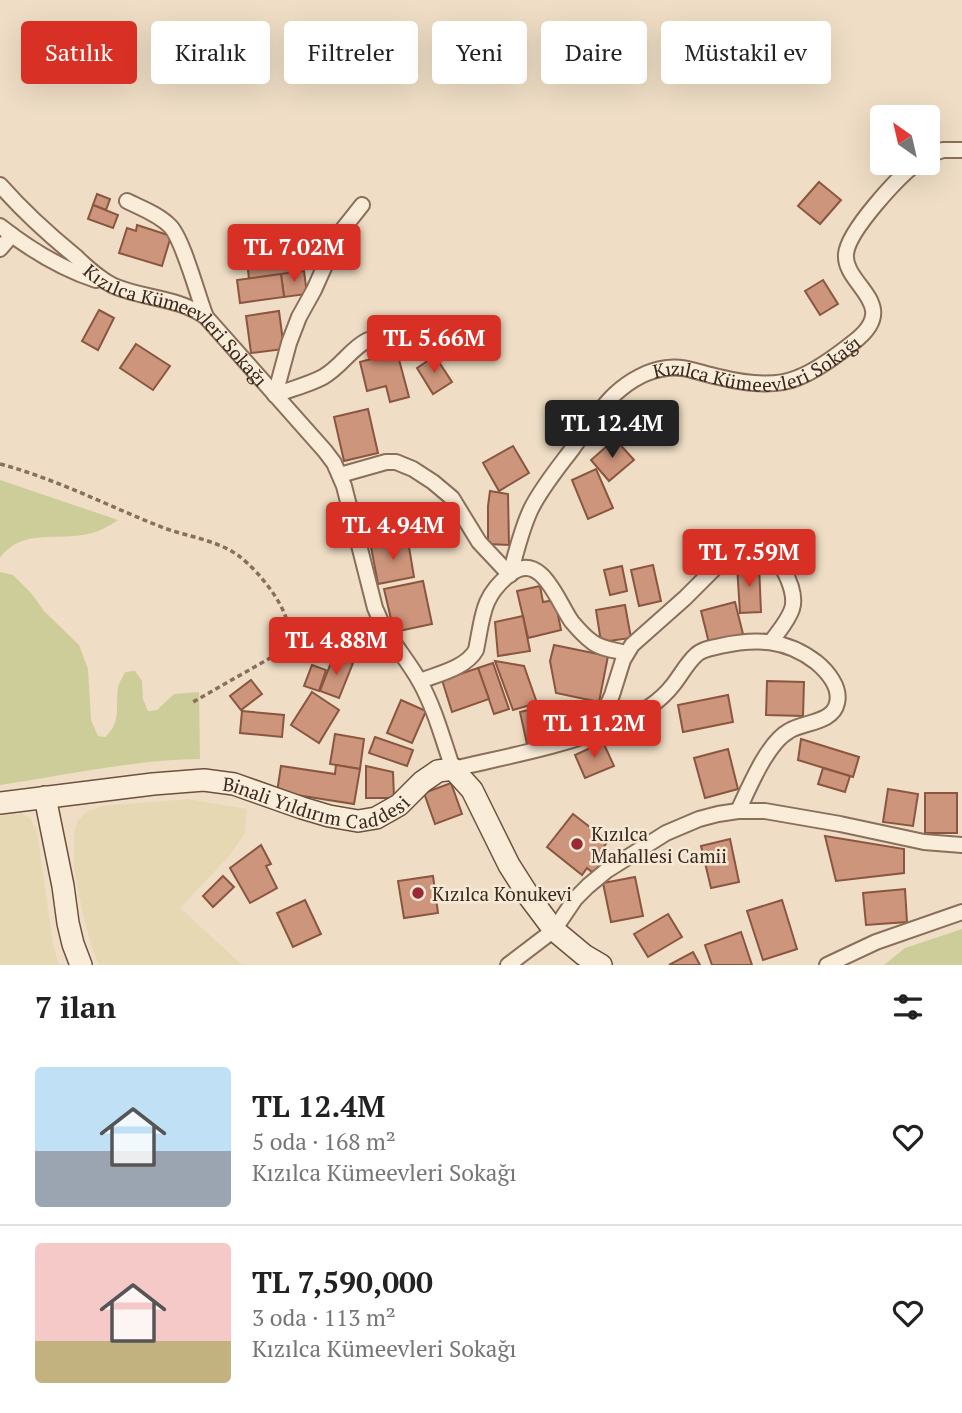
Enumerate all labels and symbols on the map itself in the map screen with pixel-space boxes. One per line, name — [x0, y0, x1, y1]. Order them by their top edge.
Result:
north arrow — [870, 105, 940, 175]
pin: TL 7.02M — [222, 224, 366, 284]
street label: Kızılca Kümeevleri Sokağı — [79, 258, 274, 391]
pin: TL 5.66M — [362, 316, 506, 375]
street label: Kızılca Kümeevleri Sokağı — [650, 329, 865, 396]
pin: TL 12.4M — [540, 400, 684, 460]
pin: TL 4.94M — [321, 503, 465, 562]
pin: TL 7.59M — [677, 530, 821, 589]
pin: TL 4.88M — [264, 618, 408, 677]
pin: TL 11.2M — [522, 700, 666, 760]
street label: Binali Yıldırım Caddesi — [221, 770, 415, 833]
place label: Kızılca Mahallesi Camii — [591, 821, 727, 868]
marker: Kızılca Mahallesi Camii — [569, 836, 585, 852]
place label: Kızılca Konukevi — [432, 881, 572, 906]
marker: Kızılca Konukevi — [410, 885, 426, 901]

